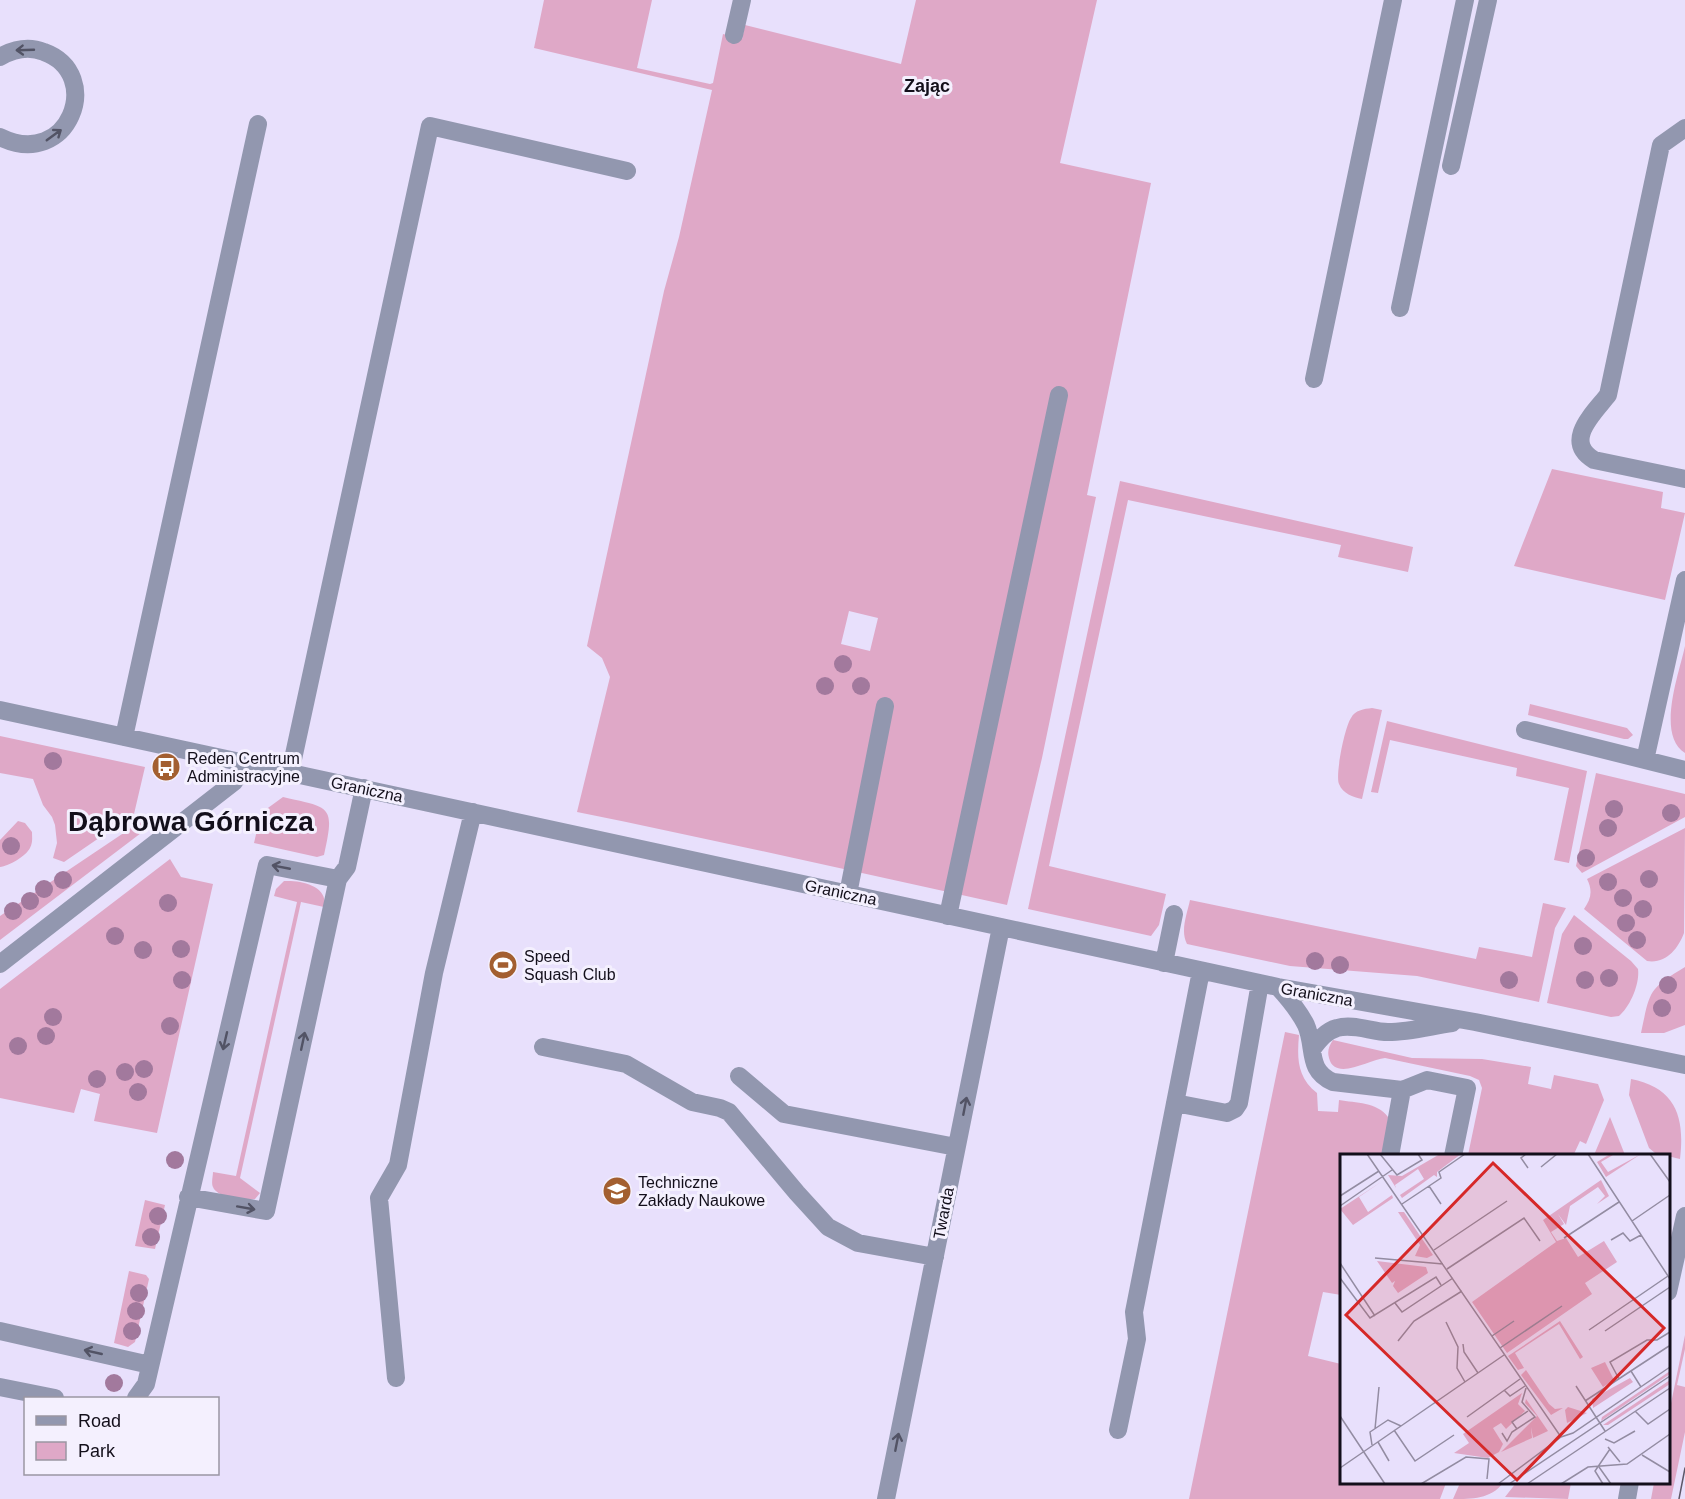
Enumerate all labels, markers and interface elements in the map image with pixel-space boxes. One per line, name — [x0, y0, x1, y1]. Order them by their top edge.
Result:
one-way arrow — [16, 44, 36, 55]
district label: Zając — [904, 76, 950, 96]
one-way arrow — [46, 129, 62, 141]
place label: Reden Centrum Administracyjne — [187, 750, 300, 785]
bus stop icon: Reden Centrum Administracyjne — [150, 751, 182, 783]
street label: Graniczna — [329, 774, 404, 805]
district label: Dąbrowa Górnicza — [68, 806, 314, 837]
one-way arrow — [272, 861, 291, 872]
street label: Graniczna — [803, 877, 878, 908]
place label: Speed Squash Club — [524, 948, 616, 983]
sports icon: Speed Squash Club — [487, 949, 519, 981]
street label: Graniczna — [1280, 980, 1354, 1009]
one-way arrow — [219, 1031, 231, 1050]
one-way arrow — [298, 1032, 309, 1051]
one-way arrow — [960, 1097, 971, 1117]
inset map — [1340, 1154, 1670, 1484]
place label: Techniczne Zakłady Naukowe — [638, 1174, 765, 1209]
school or university icon: Techniczne Zakłady Naukowe — [601, 1175, 633, 1207]
street label: Twarda — [930, 1186, 957, 1240]
one-way arrow — [235, 1203, 255, 1214]
one-way arrow — [84, 1345, 103, 1357]
legend — [24, 1397, 219, 1475]
text: Road — [78, 1411, 121, 1431]
one-way arrow — [892, 1432, 903, 1452]
text: Park — [78, 1441, 116, 1461]

